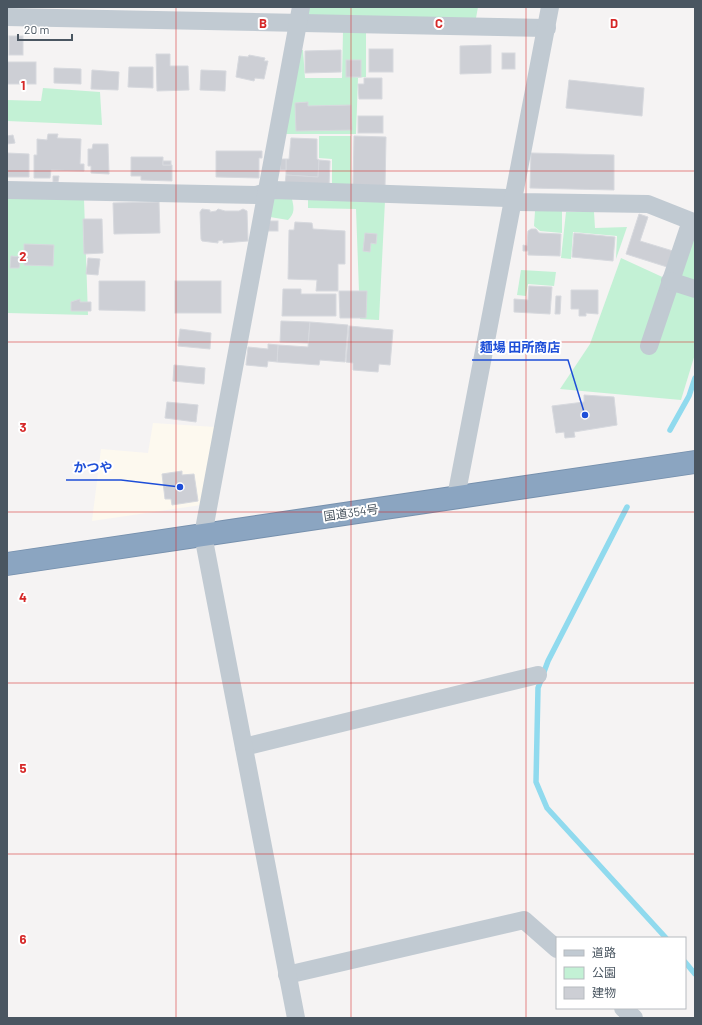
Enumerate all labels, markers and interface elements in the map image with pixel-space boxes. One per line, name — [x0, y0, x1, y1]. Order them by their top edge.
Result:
text: B — [259, 15, 267, 31]
text: C — [435, 15, 443, 31]
text: D — [610, 15, 618, 31]
scale bar — [18, 16, 72, 42]
text: 20 m — [24, 22, 50, 36]
text: 1 — [21, 77, 25, 93]
text: 2 — [19, 248, 27, 264]
callout: 麺場 田所商店 — [472, 335, 568, 360]
text: 麺場 田所商店 — [480, 339, 560, 355]
text: 3 — [19, 419, 27, 435]
callout: かつや — [66, 455, 121, 480]
text: かつや — [73, 459, 113, 475]
street label: 国道354号 — [323, 501, 379, 523]
text: 4 — [19, 589, 27, 605]
text: 5 — [19, 760, 27, 776]
text: 6 — [20, 931, 27, 947]
legend — [556, 937, 686, 1009]
text: 道路 — [592, 945, 616, 959]
text: 公園 — [592, 965, 616, 979]
text: 建物 — [592, 985, 616, 999]

